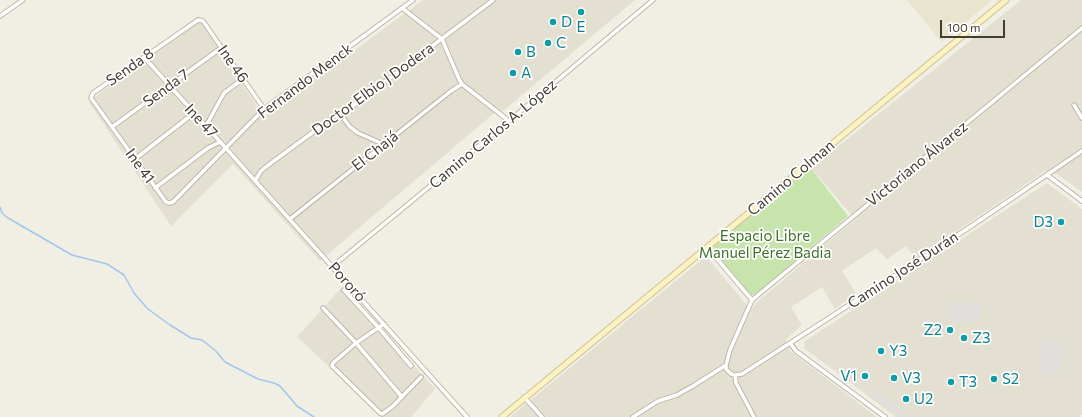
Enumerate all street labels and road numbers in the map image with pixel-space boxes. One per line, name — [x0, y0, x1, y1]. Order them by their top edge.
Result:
street label: Fernando Menck — [254, 39, 356, 123]
street label: Doctor Elbio J Dodera — [309, 39, 437, 139]
street label: Ine 46 — [214, 42, 252, 86]
street label: Senda 8 — [103, 44, 157, 90]
street label: Senda 7 — [139, 65, 193, 111]
street label: Camino Carlos A. López — [426, 76, 560, 192]
street label: Ine 47 — [181, 100, 221, 142]
street label: Victoriano Álvarez — [863, 118, 971, 210]
street label: El Chajá — [348, 127, 402, 175]
street label: Camino Colman — [744, 136, 838, 220]
street label: Ine 41 — [121, 145, 159, 187]
street label: Camino José Durán — [844, 228, 962, 312]
street label: Pororó — [324, 258, 370, 306]

